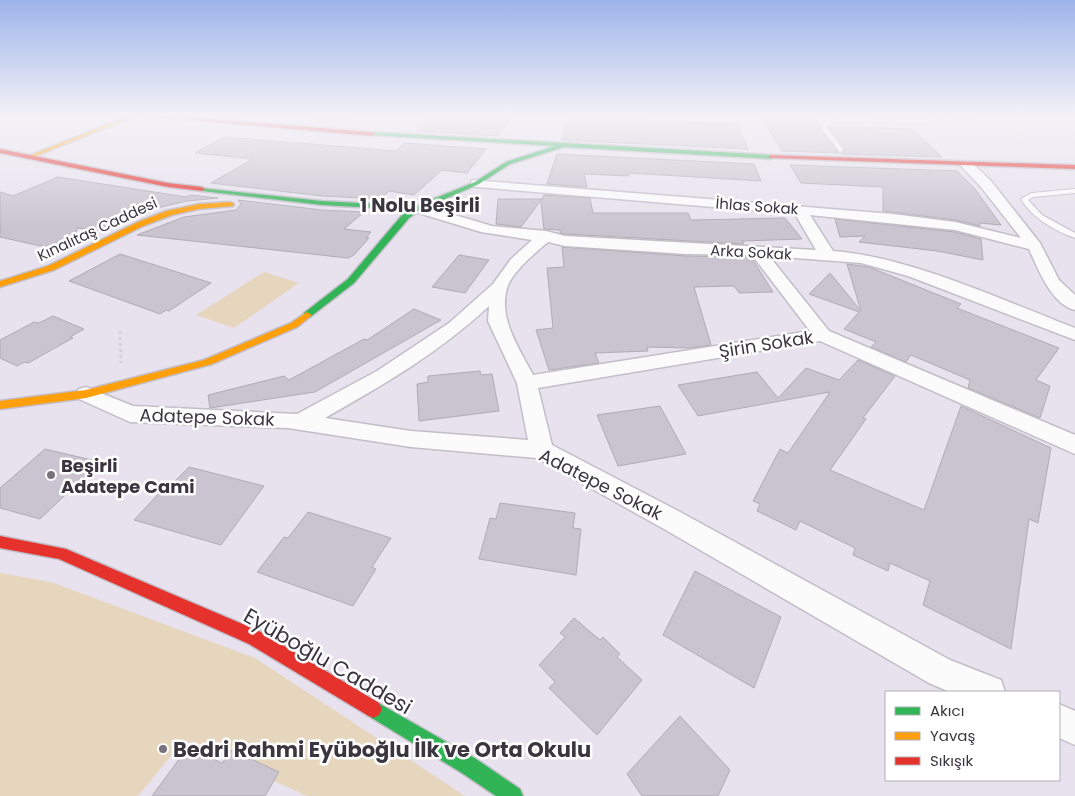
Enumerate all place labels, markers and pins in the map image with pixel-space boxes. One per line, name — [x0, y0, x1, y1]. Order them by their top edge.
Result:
place label: Beşirli Adatepe Cami — [61, 453, 195, 499]
marker: Beşirli Adatepe Cami — [45, 469, 57, 481]
place label: Bedri Rahmi Eyüboğlu İlk ve Orta Okulu — [173, 735, 591, 764]
marker: Bedri Rahmi Eyüboğlu İlk ve Orta Okulu — [157, 743, 169, 755]

